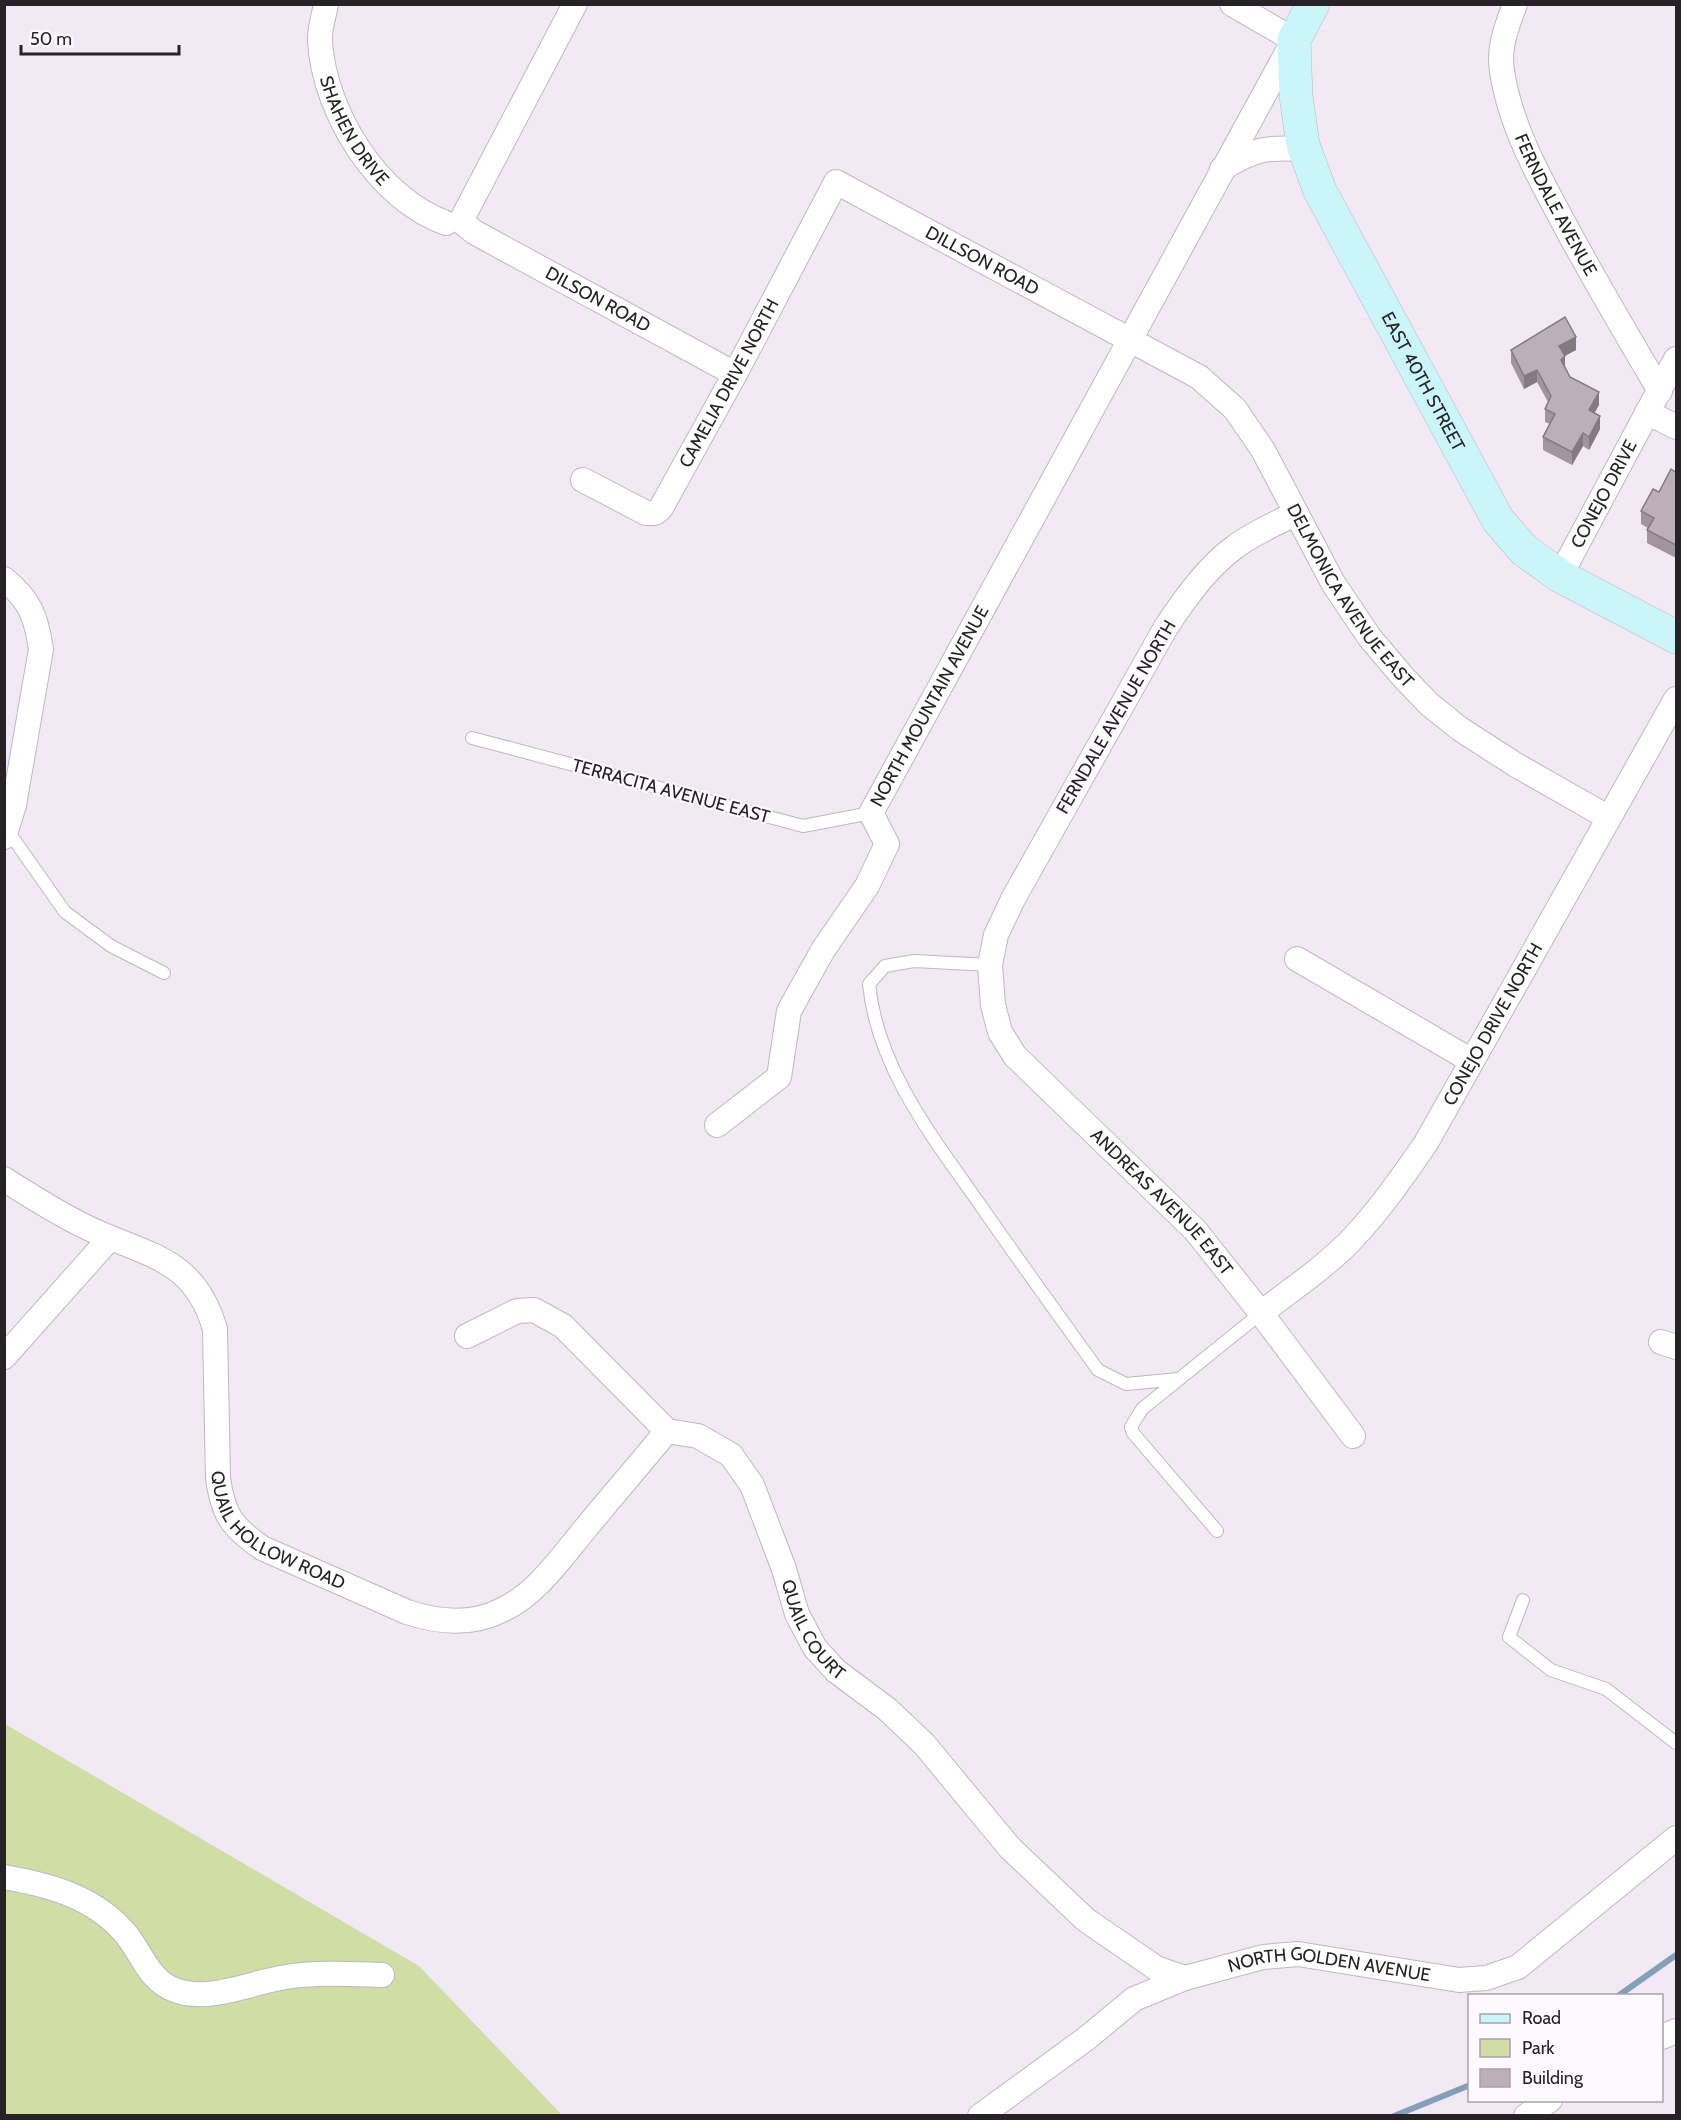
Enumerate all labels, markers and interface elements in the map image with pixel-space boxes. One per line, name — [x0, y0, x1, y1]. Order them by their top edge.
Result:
scale bar — [21, 18, 178, 56]
text: 50 m — [30, 28, 72, 50]
street label: SHAHEN DRIVE — [315, 73, 394, 190]
street label: FERNDALE AVENUE — [1510, 131, 1602, 280]
street label: DILLSON ROAD — [922, 221, 1043, 300]
street label: DILSON ROAD — [542, 262, 654, 337]
street label: CAMELIA DRIVE NORTH — [674, 295, 784, 471]
street label: EAST 40TH STREET — [1377, 308, 1470, 455]
street label: CONEJO DRIVE — [1566, 436, 1642, 552]
street label: DELMONICA AVENUE EAST — [1282, 500, 1419, 693]
street label: NORTH MOUNTAIN AVENUE — [866, 602, 993, 810]
street label: FERNDALE AVENUE NORTH — [1051, 616, 1181, 818]
street label: TERRACITA AVENUE EAST — [570, 754, 773, 828]
street label: CONEJO DRIVE NORTH — [1438, 939, 1547, 1109]
street label: ANDREAS AVENUE EAST — [1086, 1124, 1238, 1280]
street label: QUAIL HOLLOW ROAD — [207, 1471, 349, 1594]
street label: QUAIL COURT — [777, 1577, 850, 1685]
street label: NORTH GOLDEN AVENUE — [1225, 1943, 1432, 1986]
legend — [1468, 1994, 1663, 2102]
text: Road — [1522, 2007, 1561, 2029]
text: Park — [1522, 2037, 1555, 2059]
text: Building — [1522, 2067, 1584, 2089]

